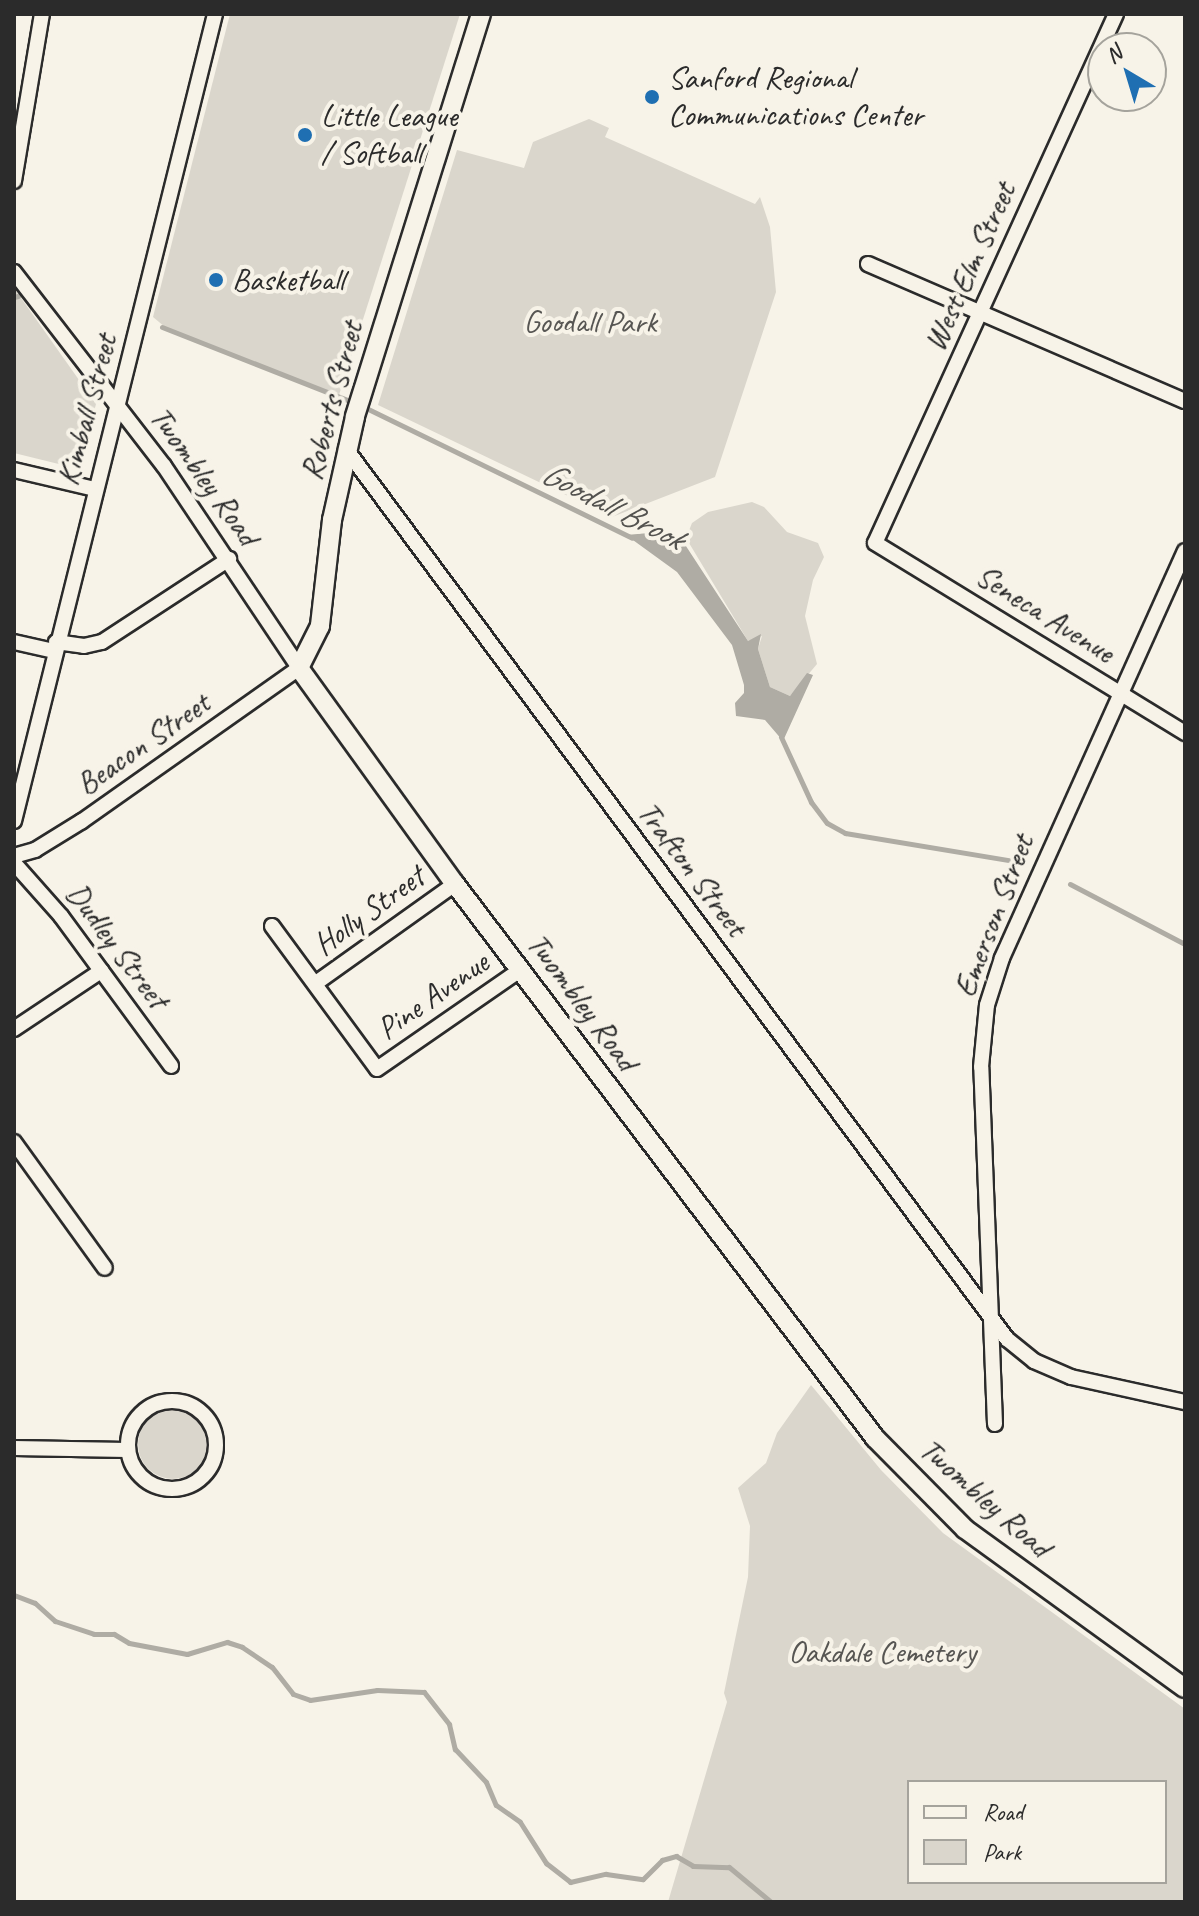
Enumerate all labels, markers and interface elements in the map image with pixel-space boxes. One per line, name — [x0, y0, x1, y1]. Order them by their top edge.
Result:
north arrow — [1087, 32, 1167, 112]
text: N — [1099, 39, 1127, 70]
place label: Sanford Regional Communications Center — [668, 60, 923, 135]
marker: Sanford Regional Communications Center — [643, 88, 661, 106]
place label: Little League / Softball — [321, 98, 456, 173]
marker: Little League / Softball — [296, 126, 314, 144]
street label: West Elm Street — [915, 176, 1025, 358]
place label: Basketball — [232, 261, 344, 299]
marker: Basketball — [207, 271, 225, 289]
park label: Goodall Park — [523, 303, 657, 341]
street label: Roberts Street — [292, 317, 372, 485]
street label: Kimball Street — [48, 330, 126, 490]
street label: Twombley Road — [141, 400, 267, 552]
water label: Goodall Brook — [535, 452, 691, 558]
street label: Seneca Avenue — [969, 556, 1121, 672]
street label: Beacon Street — [69, 684, 217, 804]
street label: Trafton Street — [629, 794, 755, 944]
street label: Emerson Street — [945, 829, 1043, 1003]
street label: Holly Street — [306, 858, 432, 964]
street label: Dudley Street — [57, 876, 177, 1016]
street label: Twombley Road — [518, 926, 646, 1078]
street label: Pine Avenue — [370, 944, 496, 1048]
street label: Twombley Road — [912, 1431, 1058, 1565]
park label: Oakdale Cemetery — [788, 1633, 976, 1671]
legend — [907, 1780, 1167, 1884]
text: Road — [983, 1797, 1023, 1827]
text: Park — [983, 1837, 1021, 1867]

